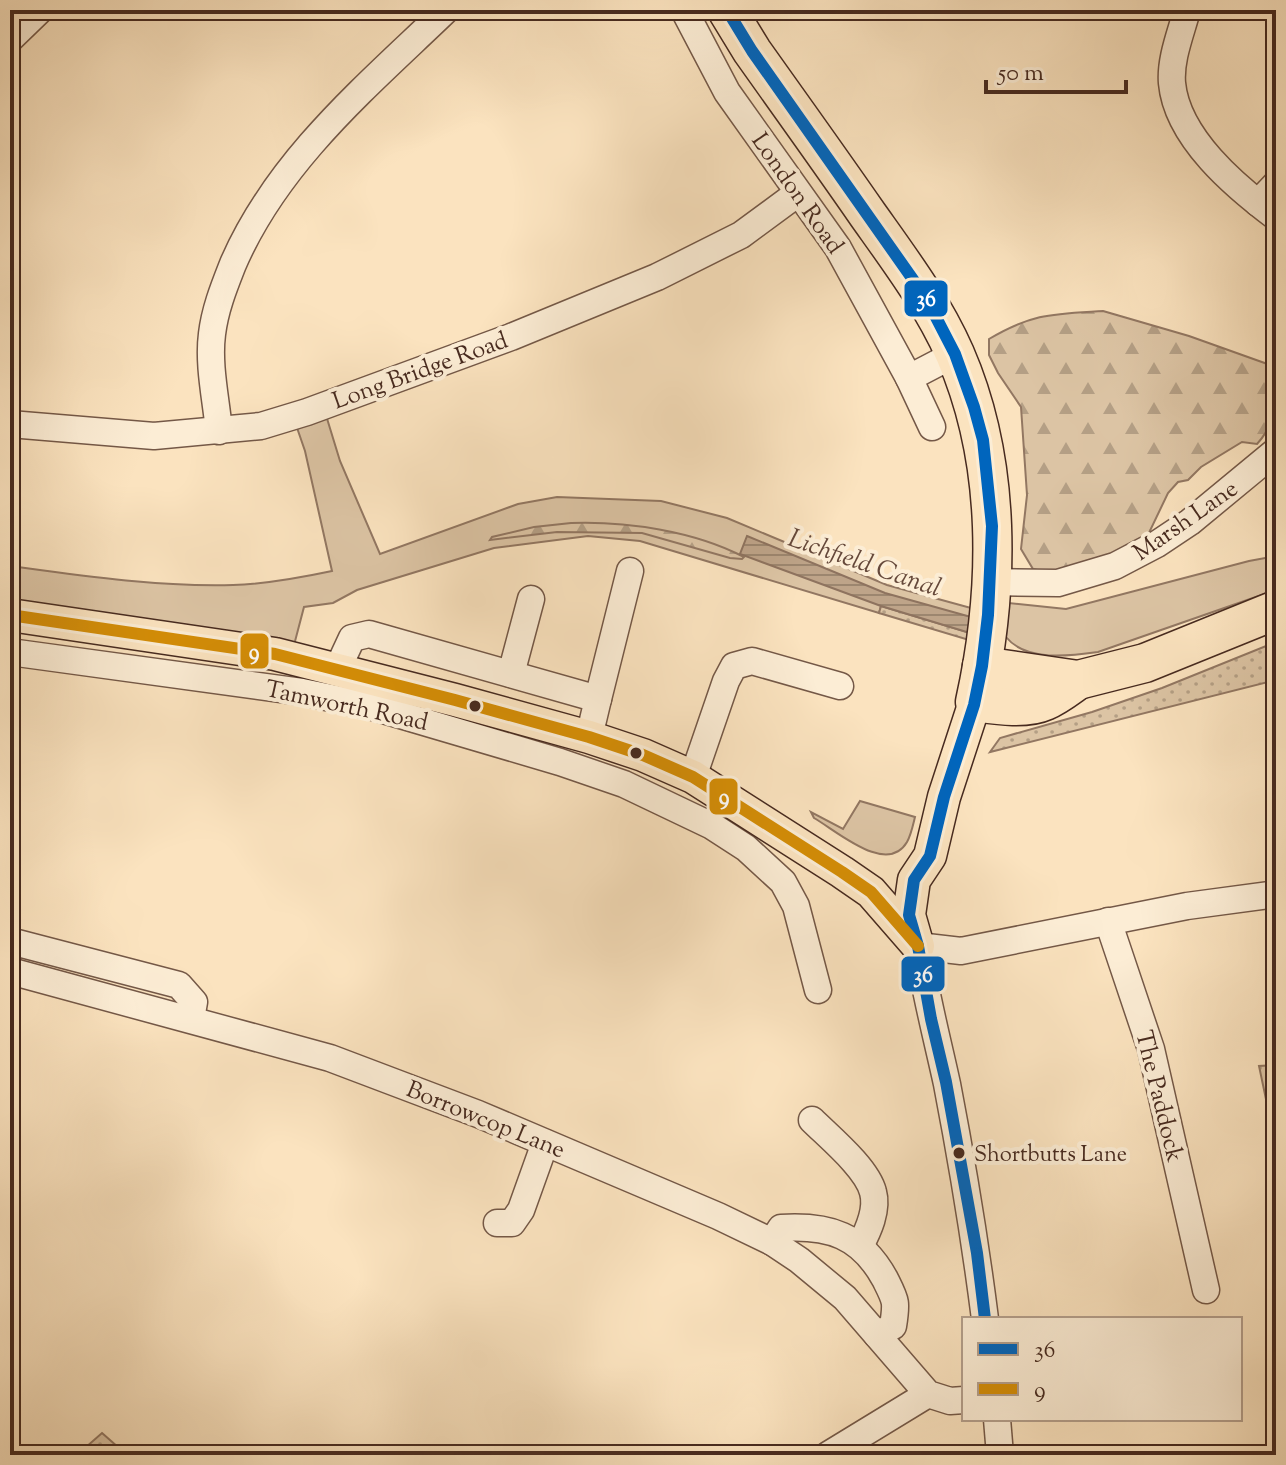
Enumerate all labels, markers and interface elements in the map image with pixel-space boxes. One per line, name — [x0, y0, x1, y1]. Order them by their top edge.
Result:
scale bar — [986, 44, 1126, 94]
text: 50 m — [996, 57, 1044, 91]
street label: London Road — [742, 127, 851, 262]
line badge: 36 — [903, 279, 949, 318]
text: 36 — [916, 285, 936, 317]
street label: Long Bridge Road — [328, 324, 514, 419]
street label: Marsh Lane — [1127, 473, 1245, 570]
water label: Lichfield Canal — [783, 521, 946, 608]
line badge: 9 — [239, 632, 270, 670]
text: 9 — [249, 638, 260, 670]
street label: Tamworth Road — [262, 673, 432, 741]
unlabelled marker — [467, 698, 483, 714]
unlabelled marker — [628, 745, 644, 761]
line badge: 9 — [708, 777, 739, 816]
text: 9 — [719, 783, 730, 815]
line badge: 36 — [900, 955, 946, 993]
text: 36 — [913, 961, 933, 993]
street label: The Paddock — [1125, 1027, 1191, 1166]
street label: Borrowcop Lane — [401, 1073, 570, 1168]
place label: Shortbutts Lane — [974, 1140, 1127, 1172]
marker: Shortbutts Lane — [951, 1145, 967, 1161]
legend — [962, 1317, 1242, 1421]
text: 36 — [1034, 1334, 1055, 1368]
text: 9 — [1034, 1374, 1046, 1408]

